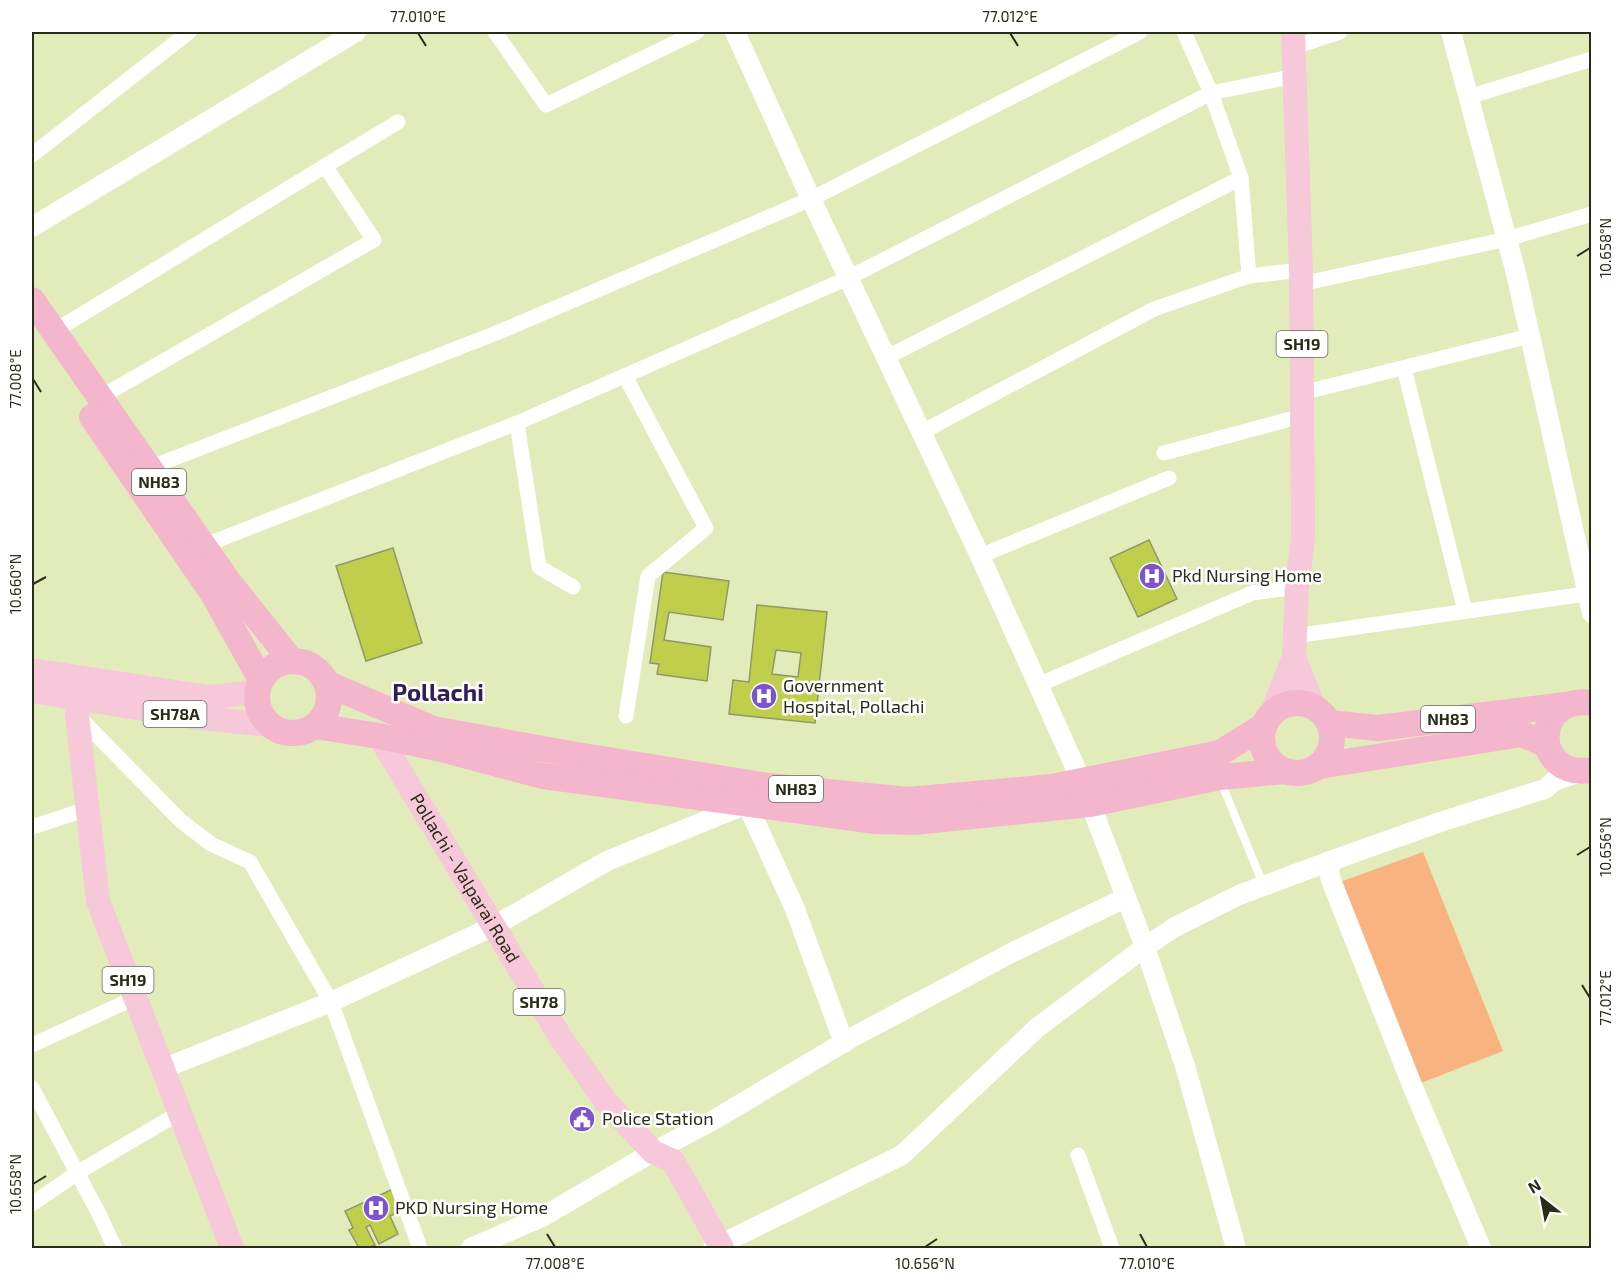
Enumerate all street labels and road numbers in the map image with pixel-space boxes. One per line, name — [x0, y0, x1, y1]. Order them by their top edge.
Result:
road number: SH19 — [1276, 331, 1328, 357]
road number: NH83 — [132, 469, 186, 495]
road number: SH78A — [144, 701, 207, 727]
road number: NH83 — [1421, 706, 1475, 732]
road number: NH83 — [769, 776, 823, 802]
street label: Pollachi - Valparai Road — [406, 789, 525, 966]
road number: SH19 — [102, 967, 154, 993]
road number: SH78 — [514, 989, 564, 1015]

